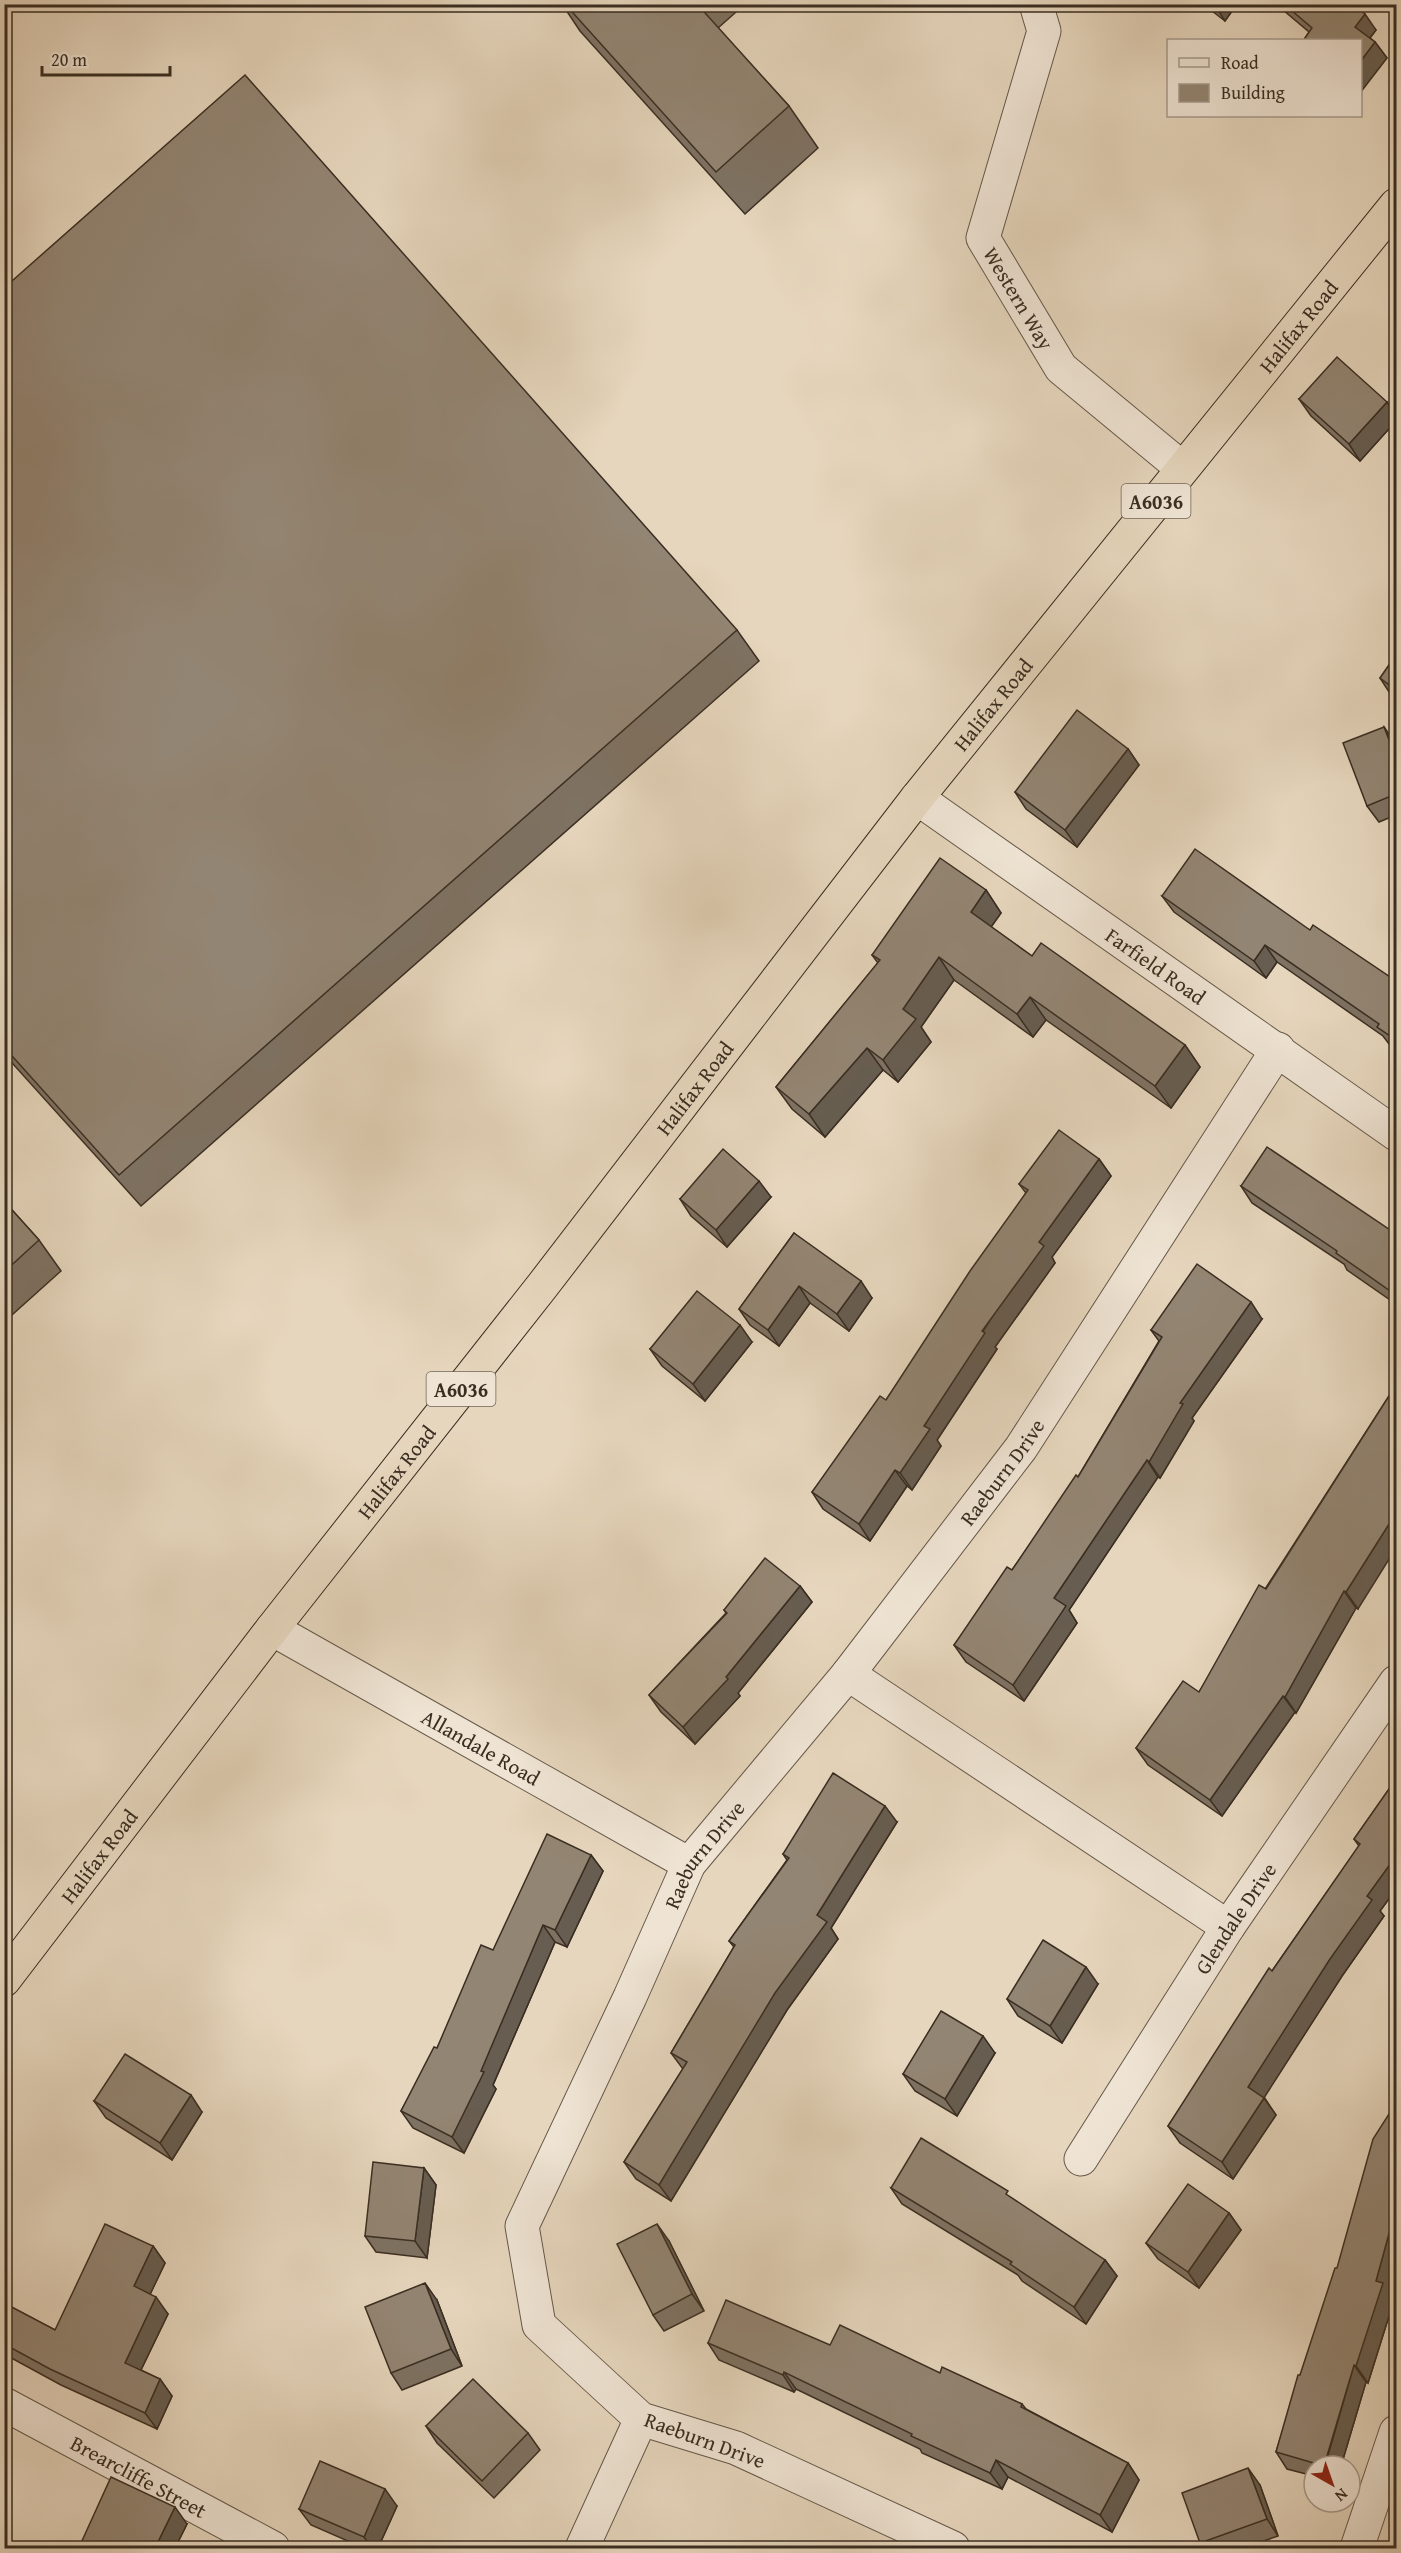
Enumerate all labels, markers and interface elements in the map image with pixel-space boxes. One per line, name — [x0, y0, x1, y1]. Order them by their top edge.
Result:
scale bar — [42, 39, 170, 77]
legend — [1167, 39, 1362, 117]
text: 20 m — [51, 46, 87, 73]
text: Road — [1221, 49, 1259, 76]
text: Building — [1221, 79, 1285, 106]
street label: Western Way — [976, 241, 1062, 356]
street label: Halifax Road — [1251, 272, 1346, 379]
road number: A6036 — [1122, 484, 1190, 518]
street label: Halifax Road — [946, 651, 1040, 757]
street label: Farfield Road — [1100, 920, 1213, 1012]
street label: Halifax Road — [648, 1034, 741, 1142]
road number: A6036 — [426, 1372, 496, 1406]
street label: Raeburn Drive — [952, 1412, 1052, 1532]
street label: Halifax Road — [349, 1418, 443, 1525]
street label: Allandale Road — [416, 1701, 547, 1793]
street label: Raeburn Drive — [656, 1793, 752, 1914]
street label: Halifax Road — [52, 1802, 145, 1910]
street label: Glendale Drive — [1187, 1856, 1284, 1980]
street label: Raeburn Drive — [640, 2404, 770, 2476]
street label: Brearcliffe Street — [65, 2427, 213, 2526]
north arrow — [1302, 2454, 1362, 2514]
text: N — [1330, 2483, 1353, 2508]

